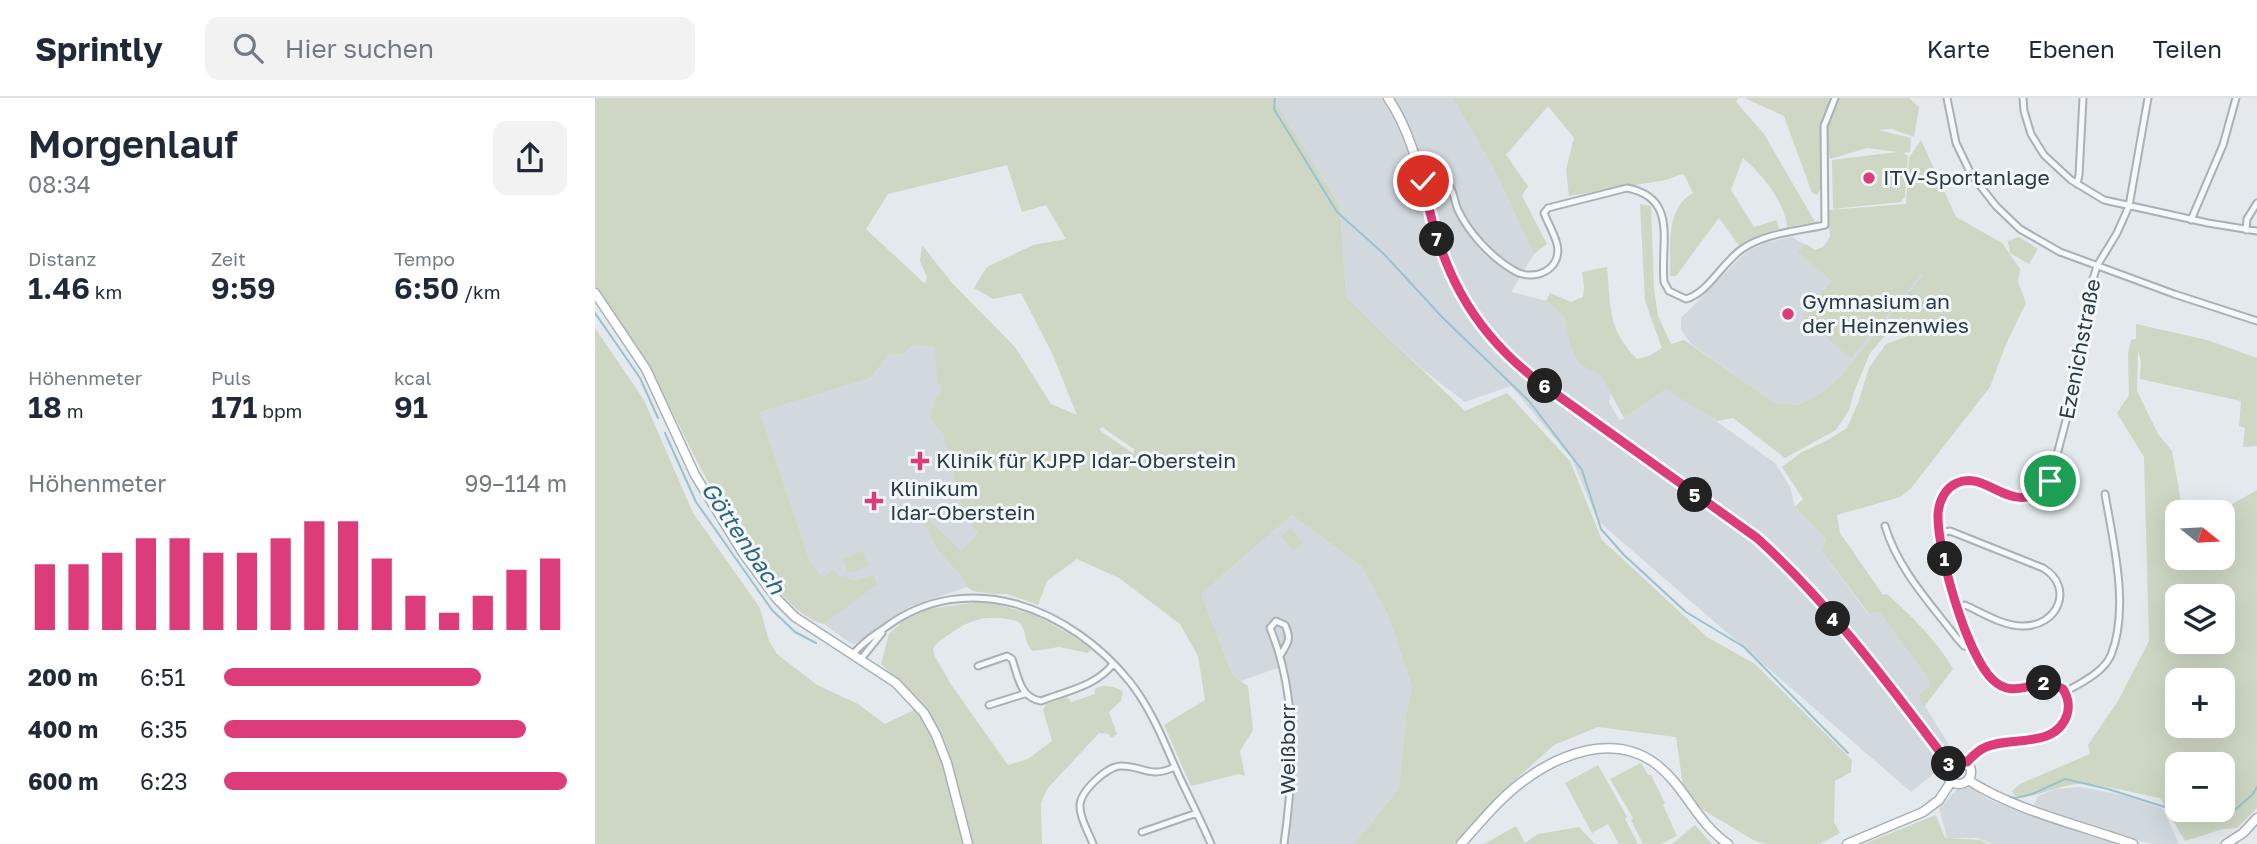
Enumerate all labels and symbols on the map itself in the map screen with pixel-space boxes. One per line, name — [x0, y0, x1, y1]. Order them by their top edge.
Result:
pin — [1393, 151, 1453, 211]
place label: ITV-Sportanlage — [1883, 164, 2050, 190]
marker: ITV-Sportanlage — [1861, 170, 1877, 186]
pin: 7 — [1419, 222, 1455, 256]
street label: Ezenichstraße — [2053, 276, 2105, 421]
place label: Gymnasium an der Heinzenwies — [1802, 288, 1969, 338]
marker: Gymnasium an der Heinzenwies — [1780, 306, 1796, 322]
pin: 6 — [1527, 368, 1563, 404]
place label: Klinik für KJPP Idar-Oberstein — [936, 447, 1236, 473]
marker: Klinik für KJPP Idar-Oberstein — [910, 451, 930, 471]
pin — [2020, 451, 2080, 511]
place label: Klinikum Idar-Oberstein — [890, 475, 1035, 525]
water label: Göttenbach — [696, 476, 792, 600]
pin: 5 — [1677, 478, 1713, 512]
marker: Klinikum Idar-Oberstein — [864, 491, 884, 511]
north arrow — [2165, 500, 2235, 570]
pin: 1 — [1927, 542, 1963, 576]
pin: 4 — [1815, 602, 1851, 636]
pin: 2 — [2027, 666, 2061, 700]
street label: Weißborr — [1274, 703, 1300, 795]
pin: 3 — [1931, 746, 1967, 782]

